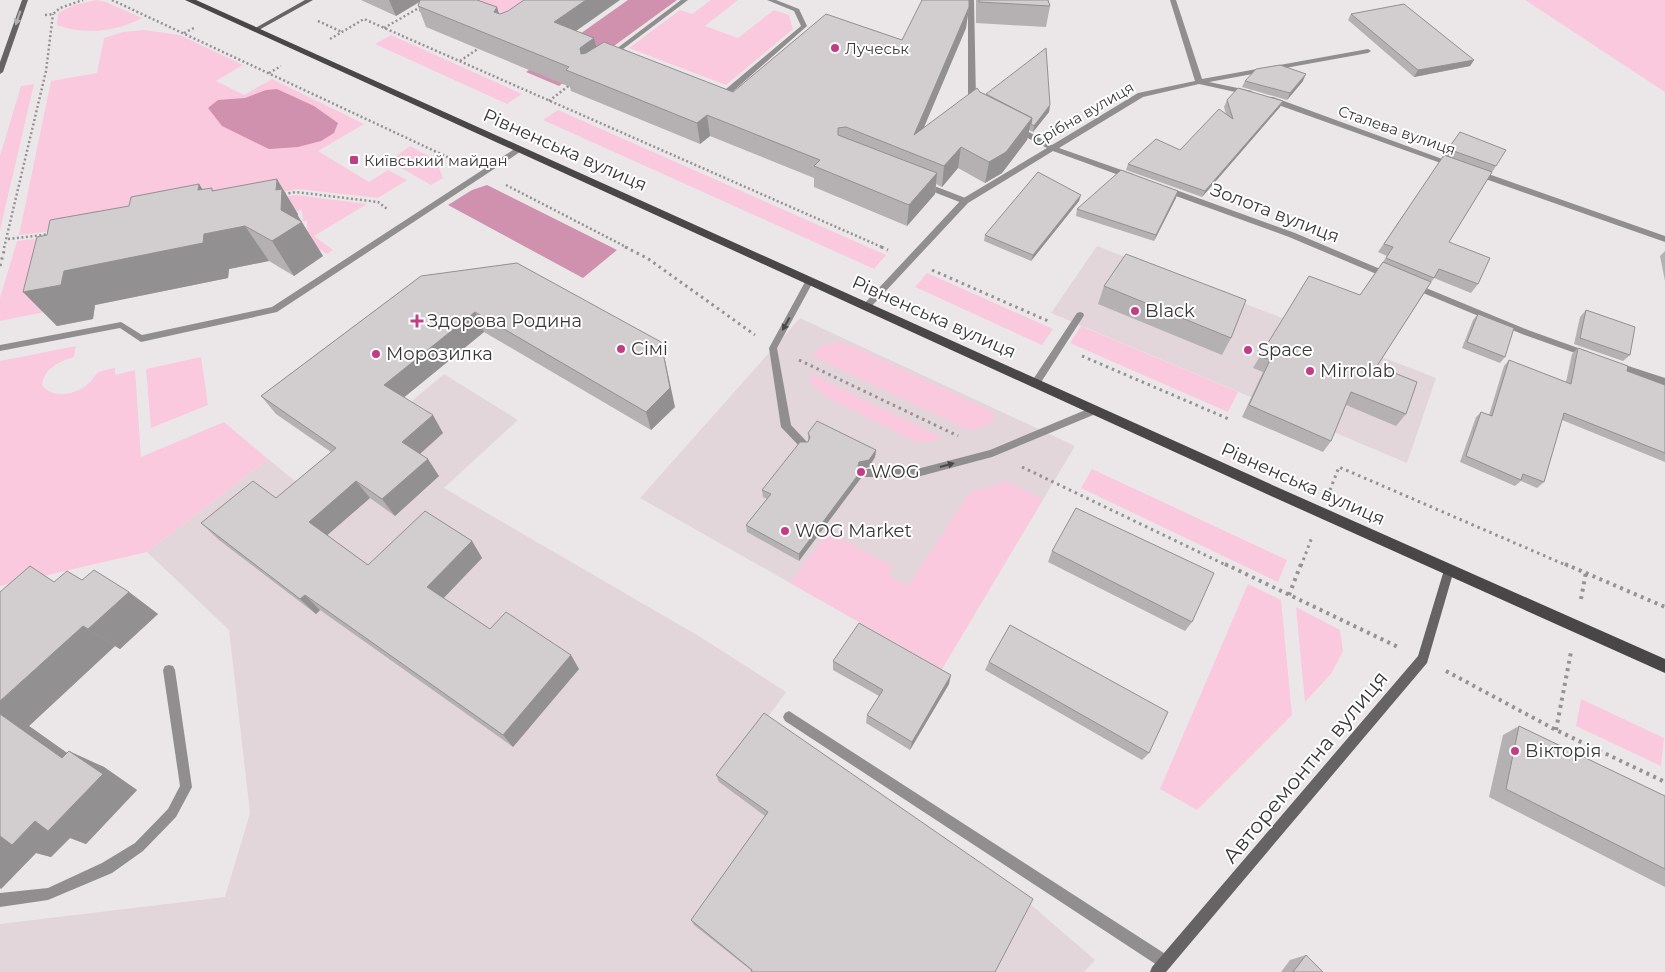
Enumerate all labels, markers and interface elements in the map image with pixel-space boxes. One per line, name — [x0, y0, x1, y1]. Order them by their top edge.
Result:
one-way arrow — [14, 10, 21, 25]
place label: Лучеськ — [845, 39, 909, 58]
marker: Лучеськ — [829, 42, 841, 54]
street label: Срібна вулиця — [1029, 77, 1137, 151]
street label: Сталева вулиця — [1336, 101, 1458, 159]
street label: Рівненська вулиця — [480, 104, 650, 196]
place label: Київський майдан — [364, 151, 508, 170]
marker: Київський майдан — [348, 154, 360, 166]
street label: Золота вулиця — [1207, 178, 1343, 248]
street label: Рівненська вулиця — [849, 271, 1019, 363]
place label: Black — [1145, 300, 1195, 322]
marker: Black — [1129, 305, 1141, 317]
place label: Здорова Родина — [427, 310, 582, 332]
marker: Здорова Родина — [411, 315, 423, 327]
one-way arrow — [781, 318, 790, 331]
place label: Сімі — [631, 338, 668, 360]
place label: Space — [1258, 339, 1313, 361]
place label: Морозилка — [386, 343, 493, 365]
marker: Сімі — [615, 343, 627, 355]
marker: Space — [1242, 344, 1254, 356]
marker: Морозилка — [370, 348, 382, 360]
place label: Mirrolab — [1320, 360, 1395, 382]
marker: Mirrolab — [1304, 365, 1316, 377]
street label: Рівненська вулиця — [1218, 438, 1388, 530]
place label: WOG — [871, 461, 920, 483]
one-way arrow — [939, 461, 954, 469]
marker: WOG — [855, 466, 867, 478]
place label: WOG Market — [795, 520, 912, 542]
marker: WOG Market — [779, 525, 791, 537]
street label: Авторемонтна вулиця — [1217, 666, 1393, 868]
place label: Вікторія — [1525, 740, 1601, 762]
marker: Вікторія — [1509, 745, 1521, 757]

